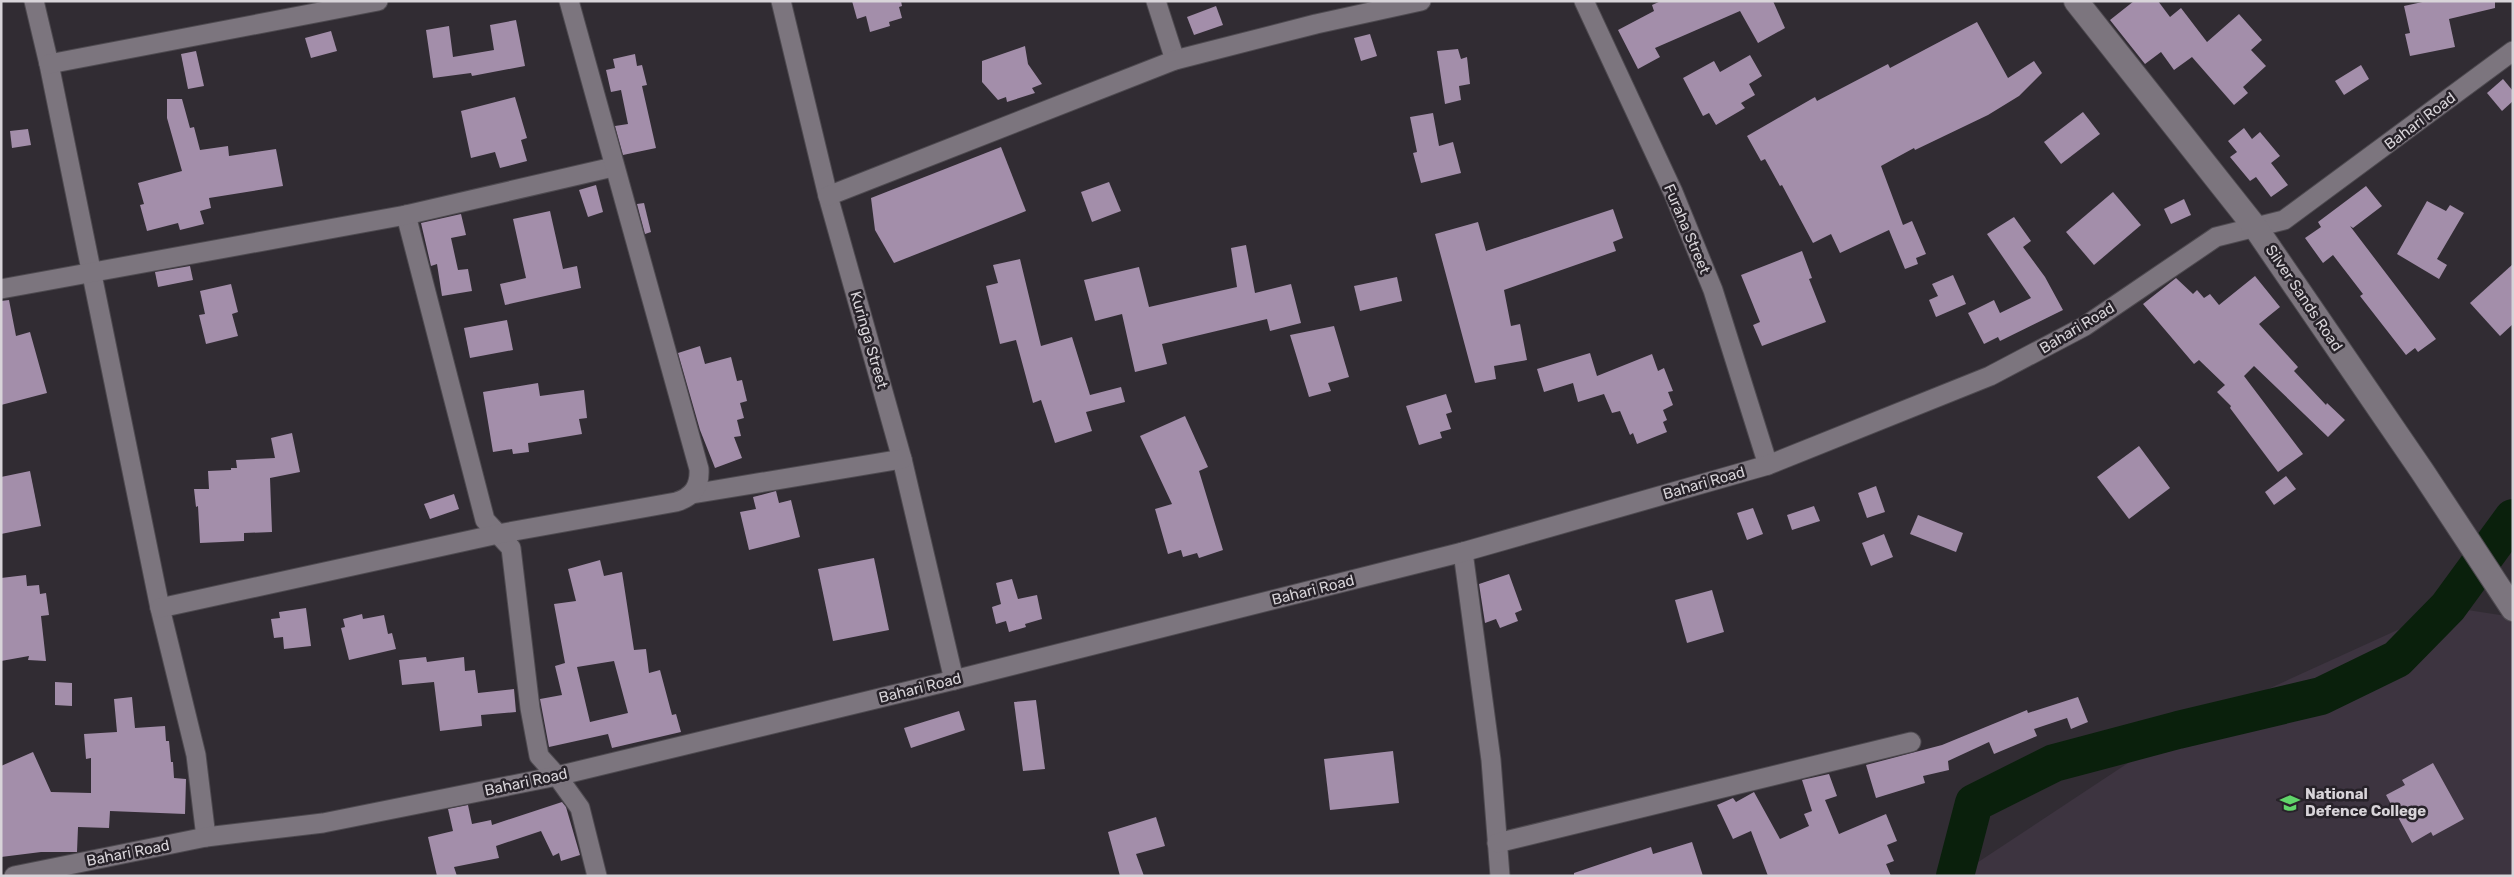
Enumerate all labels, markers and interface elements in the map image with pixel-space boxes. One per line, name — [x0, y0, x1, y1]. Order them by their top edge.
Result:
street label: Bahari Road — [2381, 88, 2459, 154]
street label: Furaha Street — [1660, 181, 1714, 277]
street label: Silver Sands Road — [2262, 241, 2346, 355]
street label: Kuringa Street — [847, 289, 892, 391]
street label: Bahari Road — [2036, 299, 2118, 357]
street label: Bahari Road — [1661, 463, 1747, 503]
street label: Bahari Road — [1270, 571, 1356, 609]
street label: Bahari Road — [877, 669, 963, 707]
street label: Bahari Road — [483, 764, 569, 800]
place label: National Defence College — [2305, 785, 2426, 820]
school or university icon: National Defence College — [2279, 792, 2301, 814]
street label: Bahari Road — [85, 836, 171, 870]

